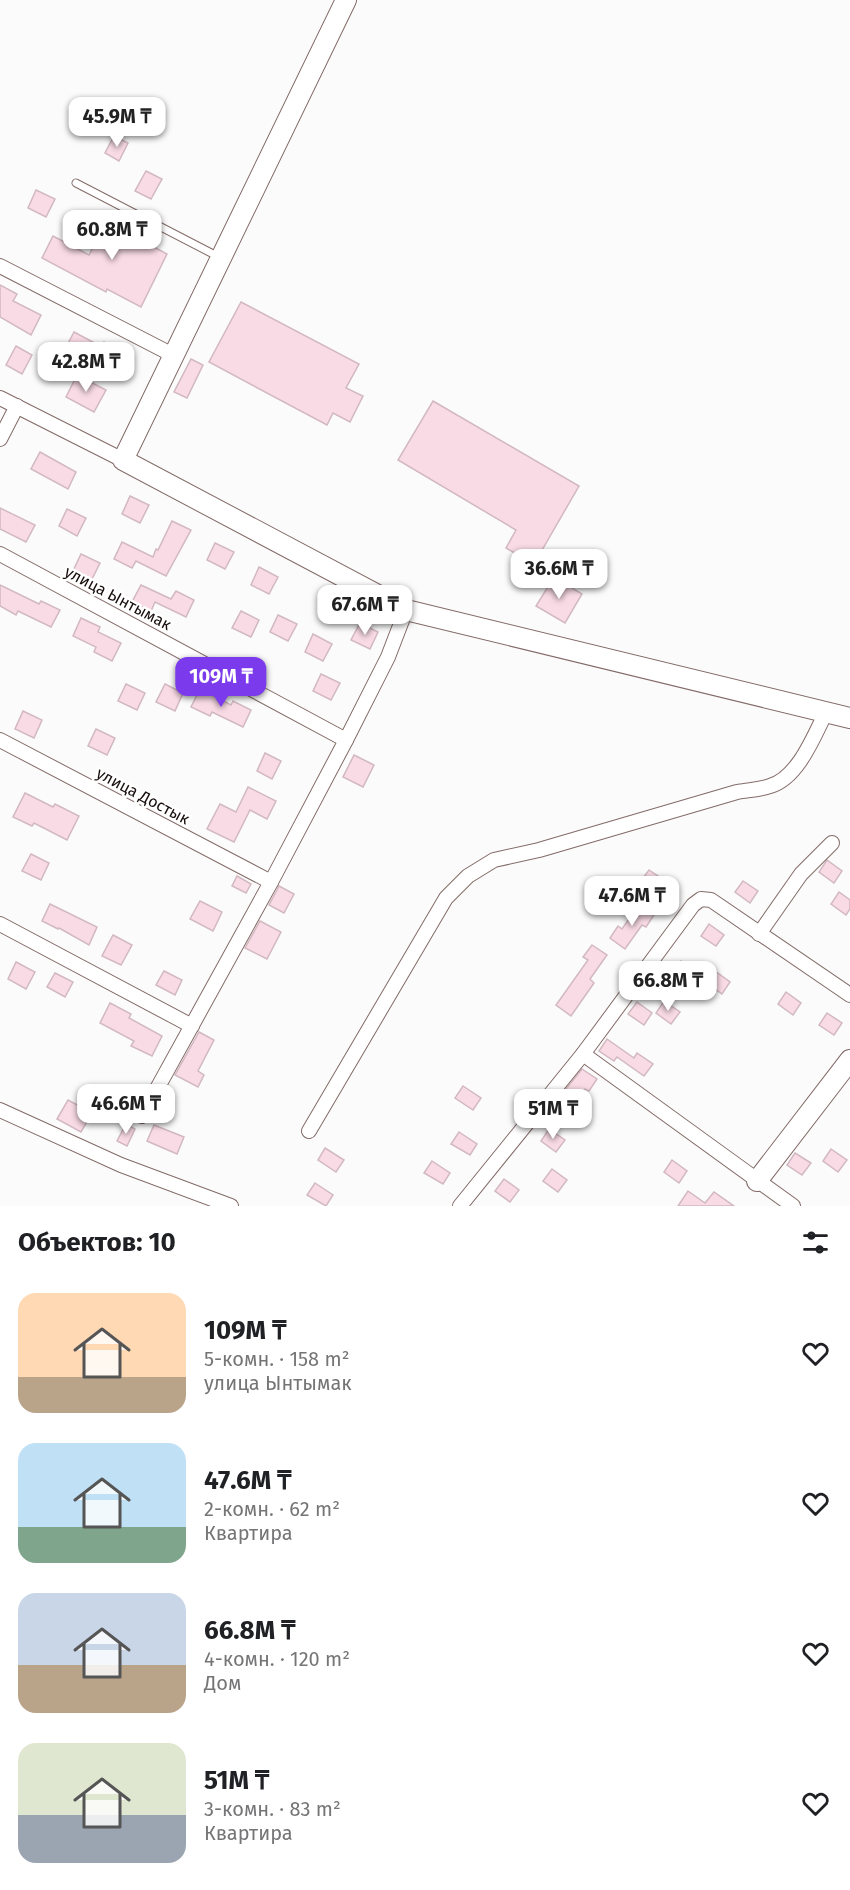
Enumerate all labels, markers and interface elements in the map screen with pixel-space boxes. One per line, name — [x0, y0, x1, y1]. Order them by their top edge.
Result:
pin: 45.9M ₸ — [62, 97, 172, 148]
text: 45.9M ₸ — [83, 104, 151, 128]
pin: 60.8M ₸ — [57, 210, 167, 261]
text: 60.8M ₸ — [77, 217, 147, 241]
pin: 42.8M ₸ — [31, 342, 141, 393]
text: 42.8M ₸ — [51, 349, 121, 373]
pin: 36.6M ₸ — [504, 549, 614, 600]
text: 36.6M ₸ — [525, 556, 593, 580]
street label: улица Ынтымак — [61, 562, 175, 634]
pin: 67.6M ₸ — [310, 585, 420, 636]
text: 67.6M ₸ — [331, 592, 399, 616]
pin: 109M ₸ — [172, 657, 270, 708]
text: 109M ₸ — [189, 664, 253, 688]
street label: улица Достык — [93, 763, 193, 829]
pin: 47.6M ₸ — [577, 876, 687, 927]
text: 47.6M ₸ — [598, 883, 666, 907]
pin: 66.8M ₸ — [613, 961, 723, 1012]
text: 66.8M ₸ — [633, 968, 703, 992]
pin: 46.6M ₸ — [71, 1084, 181, 1135]
pin: 51M ₸ — [511, 1089, 595, 1140]
text: 46.6M ₸ — [91, 1091, 161, 1115]
text: 51M ₸ — [528, 1096, 578, 1120]
icon: filters — [799, 1226, 832, 1259]
text: Объектов: 10 — [18, 1227, 176, 1258]
text: 109M ₸ — [204, 1315, 286, 1346]
icon: home — [66, 1317, 138, 1389]
icon: heart — [799, 1337, 832, 1370]
text: 5-комн. · 158 m² — [204, 1347, 349, 1371]
text: улица Ынтымак — [204, 1371, 352, 1395]
text: 47.6M ₸ — [204, 1465, 292, 1496]
icon: home — [66, 1467, 138, 1539]
icon: heart — [799, 1487, 832, 1520]
text: 2-комн. · 62 m² — [204, 1497, 340, 1521]
text: Квартира — [204, 1521, 293, 1545]
text: 66.8M ₸ — [204, 1615, 295, 1646]
icon: home — [66, 1617, 138, 1689]
icon: heart — [799, 1637, 832, 1670]
text: 4-комн. · 120 m² — [204, 1647, 350, 1671]
text: Дом — [204, 1671, 241, 1695]
text: 51M ₸ — [204, 1765, 269, 1796]
icon: home — [66, 1767, 138, 1839]
icon: heart — [799, 1787, 832, 1820]
text: 3-комн. · 83 m² — [204, 1797, 341, 1821]
text: Квартира — [204, 1821, 293, 1845]

